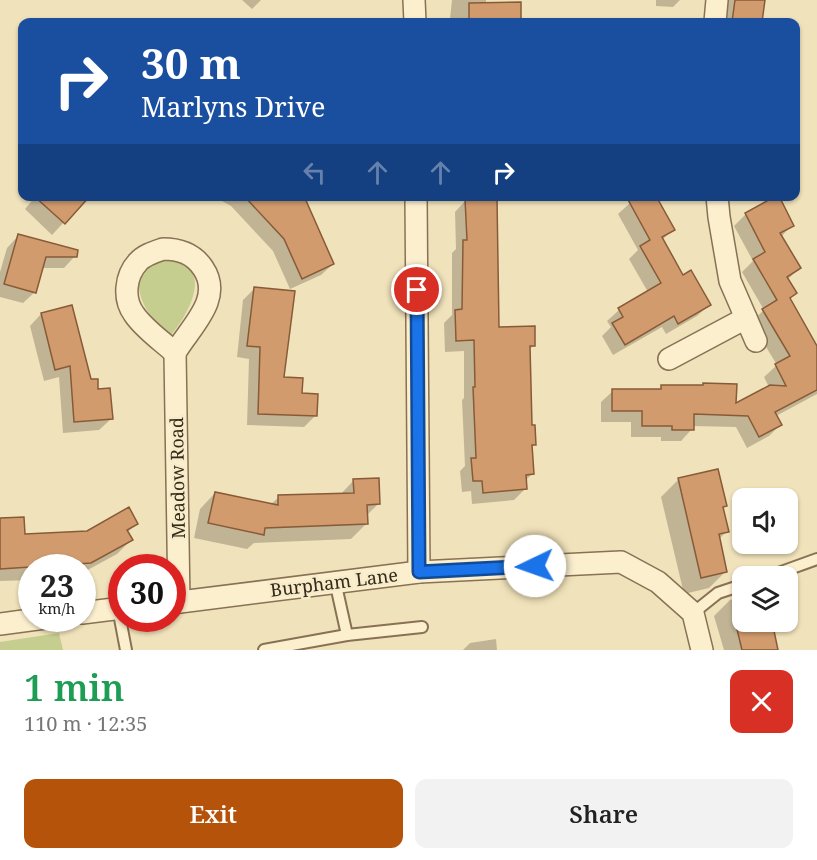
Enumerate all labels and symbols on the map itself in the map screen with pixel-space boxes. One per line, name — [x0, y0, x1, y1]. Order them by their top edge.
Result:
pin — [391, 264, 442, 315]
street label: Meadow Road — [164, 417, 190, 539]
position arrow — [503, 534, 567, 598]
speed limit sign: 30 — [108, 554, 186, 632]
street label: Burpham Lane — [269, 562, 399, 602]

